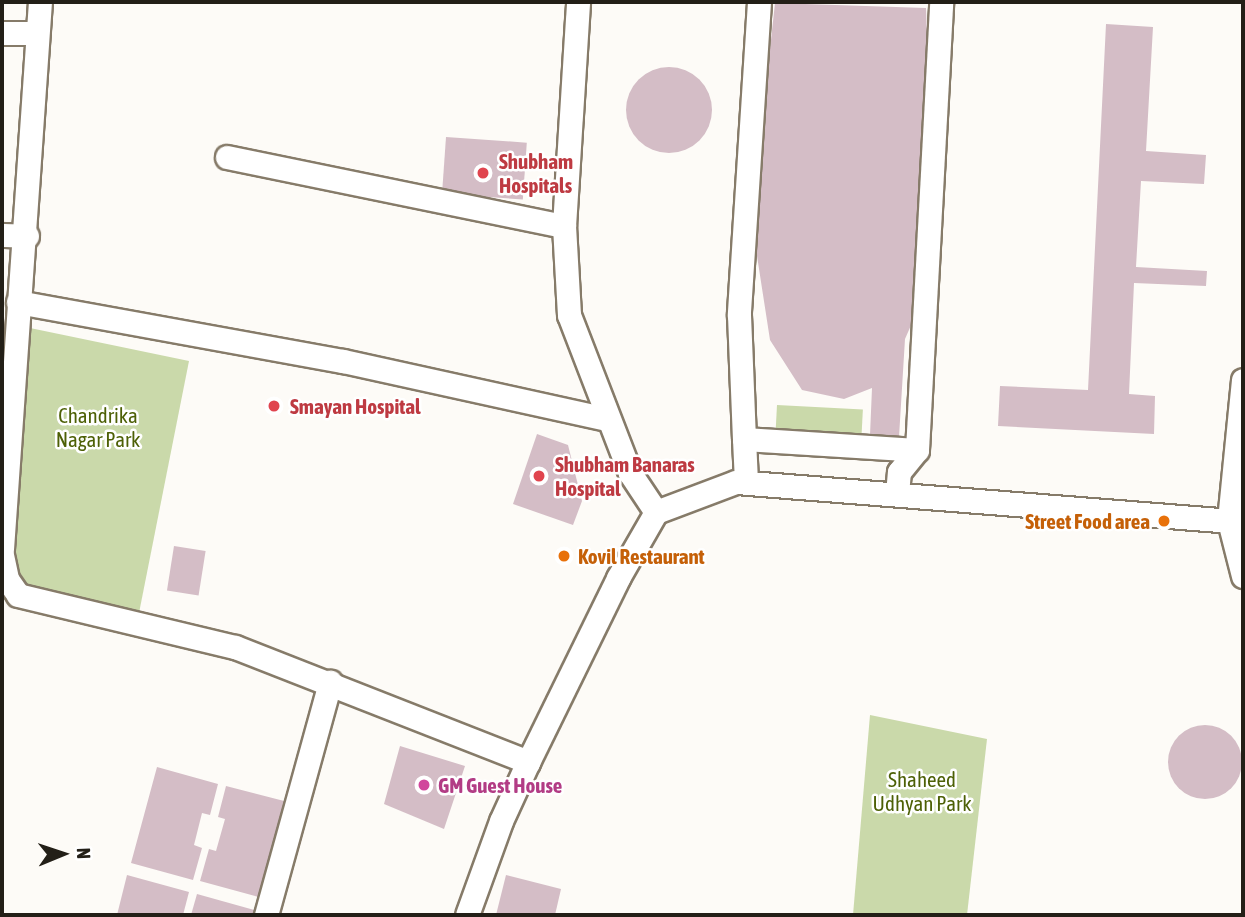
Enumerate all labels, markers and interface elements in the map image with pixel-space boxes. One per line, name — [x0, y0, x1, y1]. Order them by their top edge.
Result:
place label: Shubham Hospitals — [499, 148, 573, 198]
marker: Shubham Hospitals — [473, 163, 493, 183]
place label: Smayan Hospital — [290, 393, 421, 419]
marker: Smayan Hospital — [264, 396, 284, 416]
park label: Chandrika Nagar Park — [56, 402, 140, 452]
place label: Shubham Banaras Hospital — [555, 451, 695, 501]
marker: Shubham Banaras Hospital — [529, 466, 549, 486]
place label: Street Food area — [1025, 508, 1150, 534]
marker: Street Food area — [1156, 513, 1172, 529]
place label: Kovil Restaurant — [578, 543, 705, 569]
marker: Kovil Restaurant — [556, 548, 572, 564]
park label: Shaheed Udhyan Park — [873, 766, 971, 816]
place label: GM Guest House — [438, 772, 562, 798]
marker: GM Guest House — [416, 777, 432, 793]
north arrow — [28, 819, 98, 889]
text: N — [73, 847, 95, 859]

